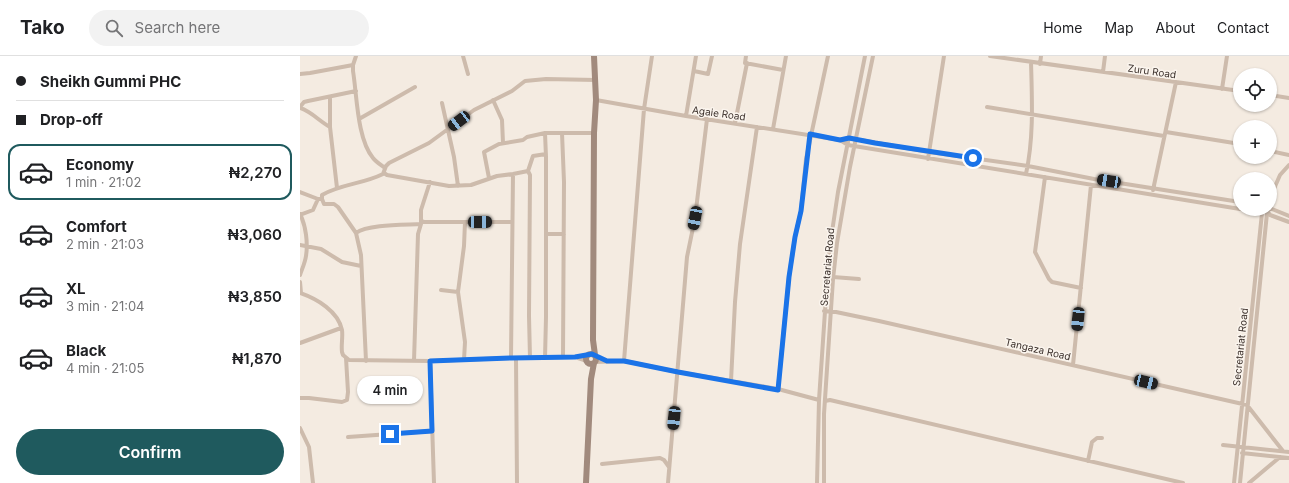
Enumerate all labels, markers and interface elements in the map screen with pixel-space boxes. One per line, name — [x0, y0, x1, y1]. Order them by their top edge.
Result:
search box — [89, 10, 369, 46]
text: Tako — [20, 16, 65, 39]
icon: search — [103, 17, 125, 39]
text: Search here — [135, 18, 220, 37]
text: Home — [1043, 19, 1082, 36]
text: Map — [1104, 19, 1134, 36]
text: About — [1156, 19, 1195, 36]
text: Contact — [1217, 19, 1269, 36]
street label: Zuru Road — [1127, 62, 1177, 80]
map controls — [1233, 68, 1277, 216]
button: locate — [1233, 68, 1277, 112]
text: Sheikh Gummi PHC — [40, 72, 181, 91]
street label: Agaie Road — [692, 103, 746, 123]
car — [446, 109, 472, 133]
text: Drop-off — [40, 110, 103, 129]
button: + — [1233, 120, 1277, 164]
route start — [964, 149, 982, 167]
icon: car — [18, 154, 54, 190]
text: Economy — [66, 155, 134, 174]
text: ₦2,270 — [229, 163, 282, 182]
button: − — [1233, 172, 1277, 216]
car — [1096, 173, 1122, 189]
text: 1 min · 21:02 — [66, 174, 141, 190]
car — [687, 205, 703, 231]
icon: car — [18, 216, 54, 252]
car — [468, 216, 492, 228]
text: Comfort — [66, 217, 127, 236]
text: ₦3,060 — [228, 225, 282, 244]
street label: Secretariat Road — [818, 227, 836, 307]
text: 2 min · 21:03 — [66, 236, 144, 252]
icon: car — [18, 278, 54, 314]
text: XL — [66, 279, 86, 298]
text: ₦3,850 — [228, 287, 282, 306]
text: 3 min · 21:04 — [66, 298, 145, 314]
car — [1071, 306, 1085, 332]
street label: Secretariat Road — [1230, 307, 1250, 387]
street label: Tangaza Road — [1004, 336, 1072, 362]
icon: car — [18, 340, 54, 376]
text: Black — [66, 341, 106, 360]
text: ₦1,870 — [232, 349, 282, 368]
text: 4 min · 21:05 — [66, 360, 144, 376]
car — [1133, 373, 1159, 391]
callout: 4 min — [357, 376, 423, 404]
text: 4 min — [373, 382, 408, 398]
car — [667, 405, 681, 431]
route end — [381, 425, 399, 443]
button: Confirm — [16, 429, 284, 475]

